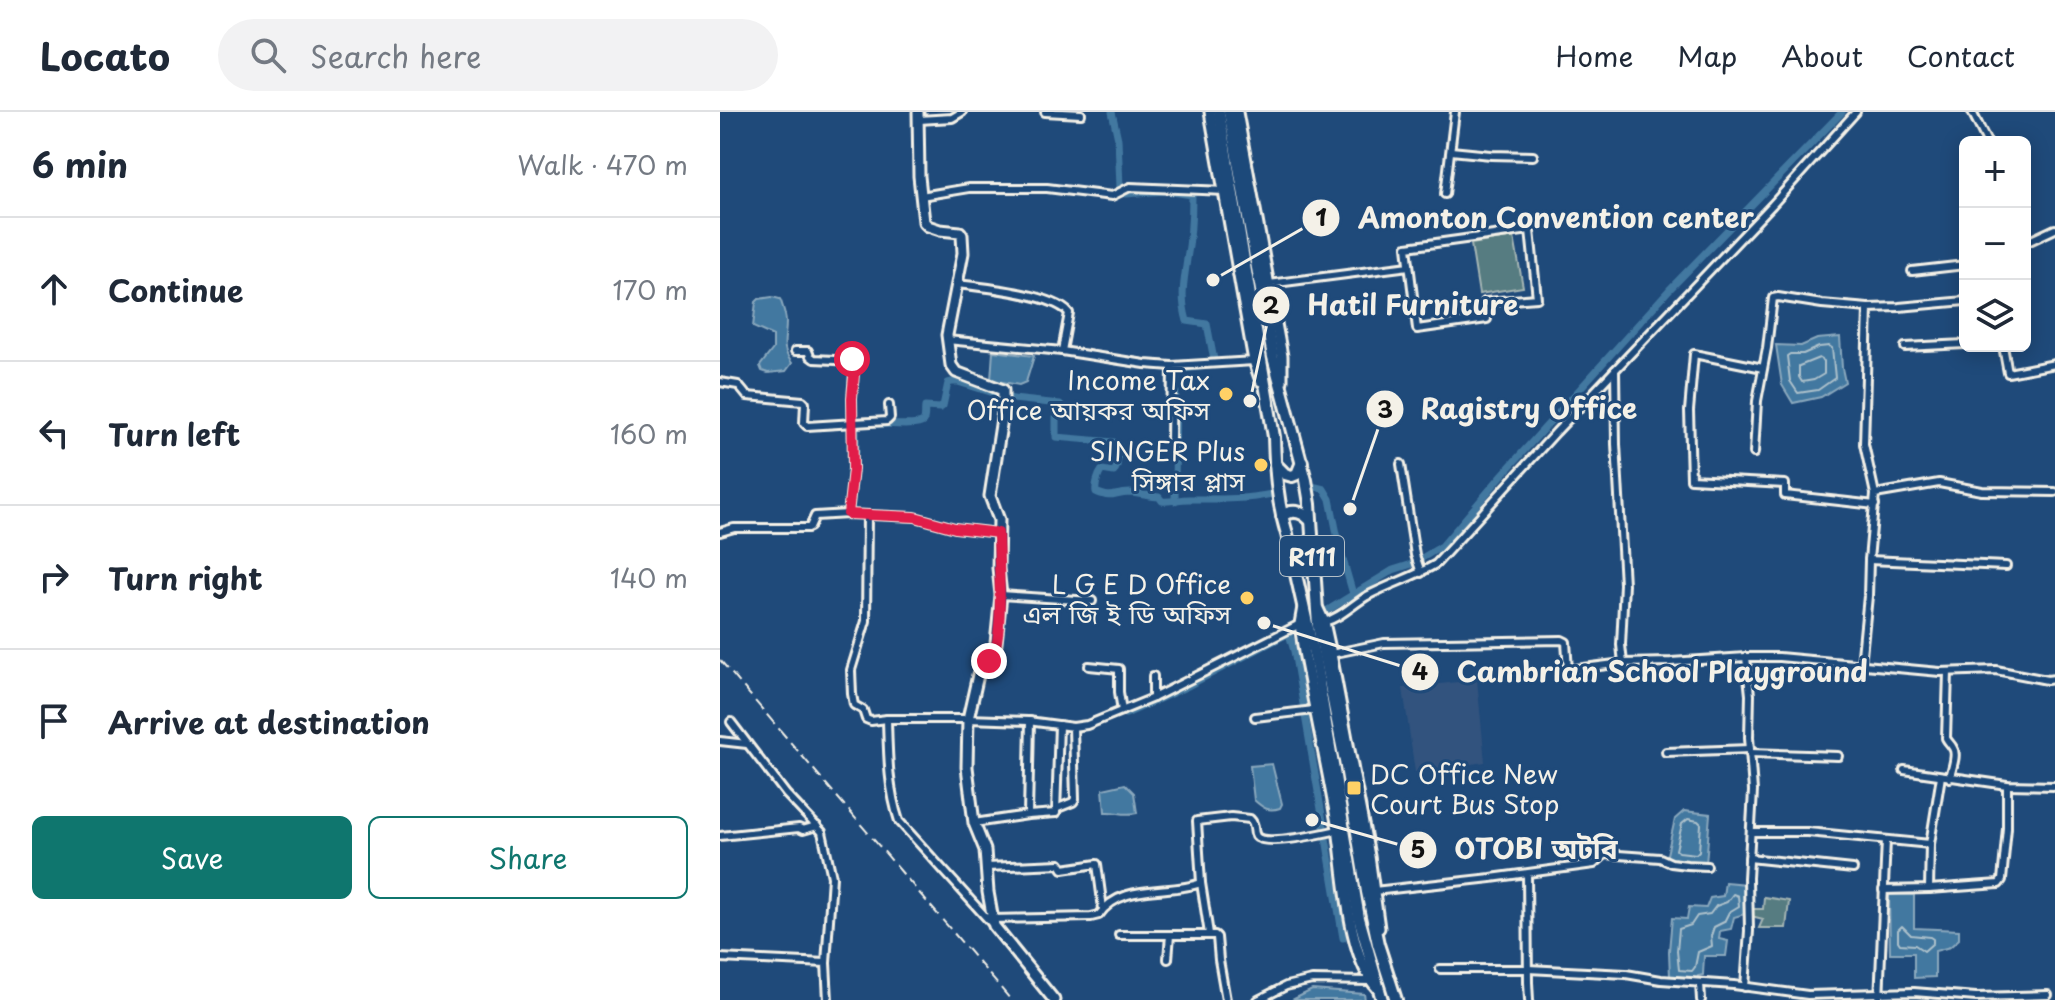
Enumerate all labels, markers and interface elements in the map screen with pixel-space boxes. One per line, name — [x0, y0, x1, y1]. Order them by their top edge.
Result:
search box — [218, 19, 778, 91]
text: Locato — [40, 27, 170, 84]
icon: search — [246, 33, 290, 77]
text: Search here — [310, 33, 482, 78]
text: Home — [1555, 34, 1633, 77]
text: Map — [1677, 34, 1737, 77]
text: About — [1781, 34, 1863, 77]
text: Contact — [1907, 34, 2015, 77]
map controls — [1959, 136, 2031, 352]
button: + — [1959, 136, 2031, 208]
text: 6 min — [32, 138, 128, 190]
text: Walk · 470 m — [518, 145, 688, 184]
callout: Amonton Convention center — [1301, 192, 1770, 244]
text: Amonton Convention center — [1357, 195, 1754, 238]
text: 1 — [1315, 198, 1327, 234]
button: − — [1959, 208, 2031, 280]
icon: ahead — [32, 267, 76, 311]
text: Continue — [108, 267, 243, 312]
text: 170 m — [613, 270, 688, 309]
callout: Hatil Furniture — [1251, 279, 1535, 331]
button: layers — [1959, 280, 2031, 352]
text: Hatil Furniture — [1307, 282, 1519, 325]
text: 2 — [1263, 286, 1280, 322]
route start — [834, 341, 870, 377]
place label: Income Tax Office আয়কর অফিস — [966, 360, 1211, 429]
callout: Ragistry Office — [1365, 383, 1653, 435]
marker: Income Tax Office আয়কর অফিস — [1217, 385, 1235, 403]
text: Ragistry Office — [1421, 386, 1637, 429]
text: 3 — [1377, 390, 1393, 426]
icon: left — [32, 411, 76, 455]
text: Turn left — [108, 411, 240, 456]
text: 160 m — [610, 414, 688, 453]
place label: SINGER Plus সিঙ্গার প্লাস — [1090, 431, 1246, 500]
marker: SINGER Plus সিঙ্গার প্লাস — [1252, 456, 1270, 474]
road number: R111 — [1280, 536, 1344, 576]
icon: right — [32, 555, 76, 599]
text: Turn right — [108, 555, 263, 600]
text: 140 m — [610, 558, 688, 597]
place label: L G E D Office এল জি ই ডি অফিস — [1023, 564, 1232, 633]
marker: L G E D Office এল জি ই ডি অফিস — [1238, 589, 1256, 607]
route end — [971, 643, 1007, 679]
callout: Cambrian School Playground — [1400, 646, 1884, 698]
text: Cambrian School Playground — [1456, 649, 1868, 692]
text: 4 — [1412, 652, 1428, 688]
icon: arrive — [32, 699, 76, 743]
text: Arrive at destination — [108, 699, 430, 744]
place label: DC Office New Court Bus Stop — [1370, 754, 1559, 823]
marker: DC Office New Court Bus Stop — [1345, 779, 1363, 797]
button: Save — [32, 816, 352, 899]
button: Share — [368, 816, 688, 899]
callout: OTOBI অটবি — [1398, 824, 1633, 876]
text: OTOBI অটবি — [1454, 826, 1619, 869]
text: 5 — [1410, 830, 1426, 866]

